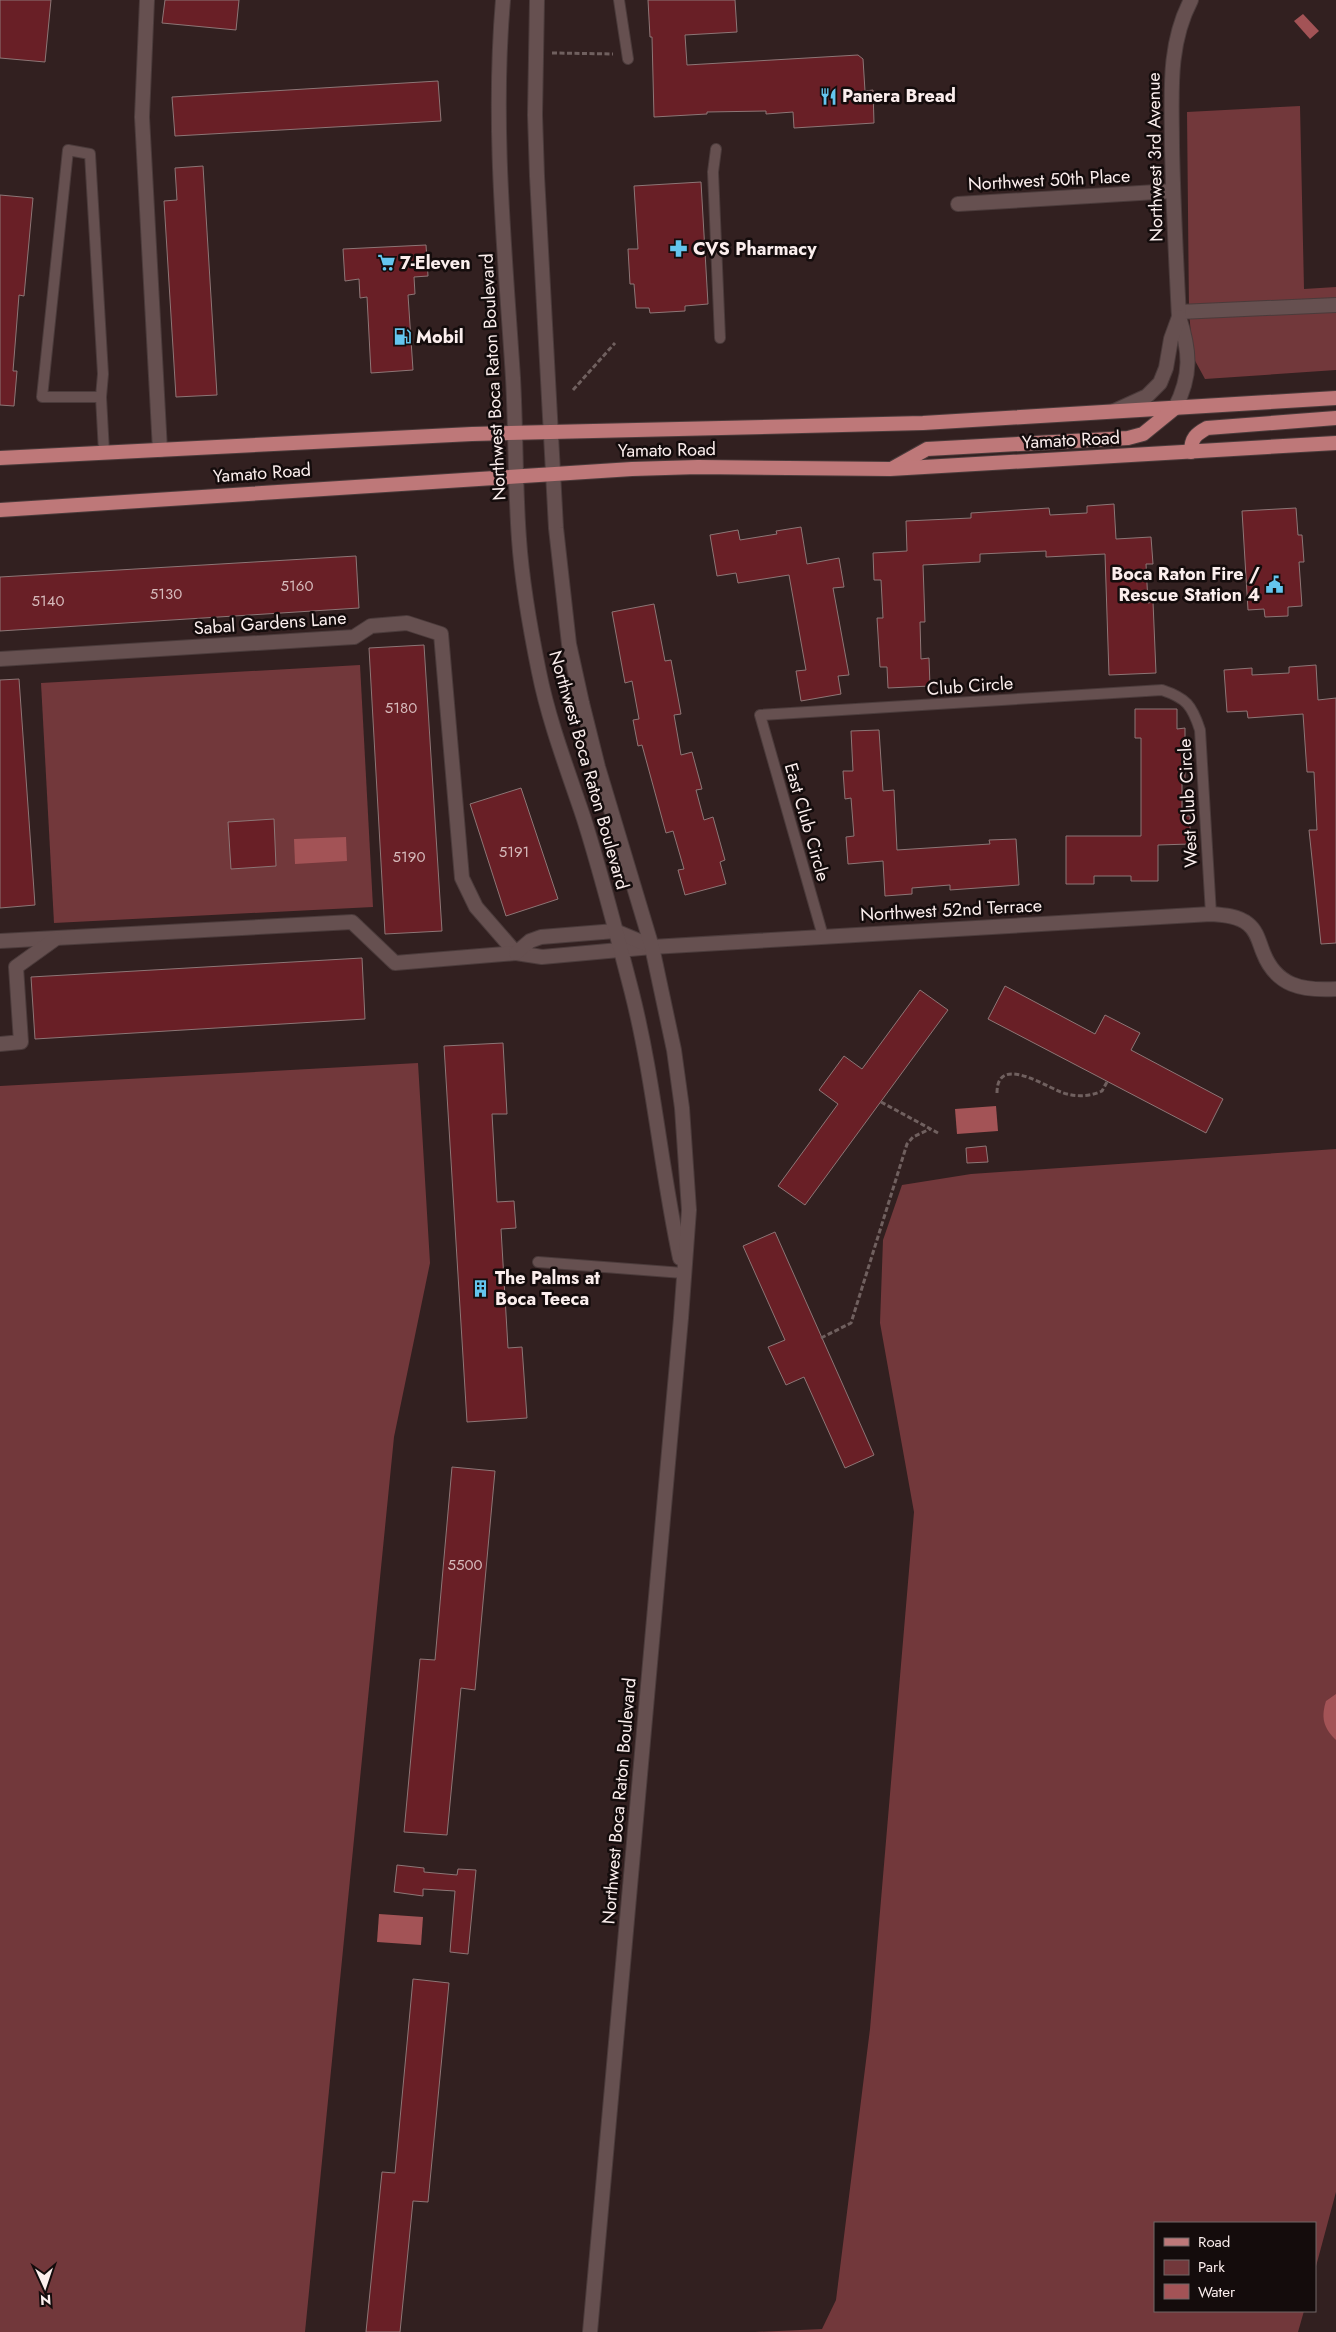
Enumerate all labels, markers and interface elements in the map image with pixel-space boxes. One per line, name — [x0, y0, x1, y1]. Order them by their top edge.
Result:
street label: Northwest 3rd Avenue — [1141, 72, 1169, 242]
place label: Panera Bread — [842, 83, 956, 109]
restaurant icon: Panera Bread — [818, 86, 838, 106]
street label: Northwest 50th Place — [967, 163, 1131, 197]
place label: CVS Pharmacy — [693, 236, 817, 262]
pharmacy icon: CVS Pharmacy — [669, 239, 689, 259]
place label: 7-Eleven — [400, 250, 471, 276]
supermarket icon: 7-Eleven — [376, 253, 396, 273]
street label: Northwest Boca Raton Boulevard — [474, 253, 512, 501]
place label: Mobil — [416, 324, 464, 350]
fuel station icon: Mobil — [392, 327, 412, 347]
street label: Yamato Road — [1021, 424, 1121, 456]
street label: Yamato Road — [618, 436, 716, 464]
street label: Yamato Road — [212, 457, 312, 489]
place label: Boca Raton Fire / Rescue Station 4 — [1111, 561, 1260, 608]
public building icon: Boca Raton Fire / Rescue Station 4 — [1264, 574, 1284, 594]
house number: 5160 — [281, 575, 313, 597]
house number: 5130 — [150, 583, 182, 605]
house number: 5140 — [32, 590, 64, 612]
street label: Sabal Gardens Lane — [193, 605, 347, 641]
street label: Northwest Boca Raton Boulevard — [542, 647, 636, 893]
street label: Club Circle — [926, 670, 1014, 702]
house number: 5180 — [385, 697, 417, 719]
street label: West Club Circle — [1172, 738, 1204, 868]
street label: East Club Circle — [778, 760, 836, 884]
house number: 5191 — [499, 841, 529, 863]
house number: 5190 — [393, 846, 425, 868]
street label: Northwest 52nd Terrace — [859, 892, 1043, 928]
place label: The Palms at Boca Teeca — [495, 1265, 600, 1312]
building icon: The Palms at Boca Teeca — [471, 1278, 491, 1298]
house number: 5500 — [448, 1554, 482, 1576]
street label: Northwest Boca Raton Boulevard — [595, 1677, 643, 1925]
legend — [1154, 2222, 1316, 2312]
text: Road — [1198, 2231, 1230, 2253]
text: Park — [1198, 2256, 1225, 2278]
north arrow — [20, 2262, 70, 2312]
text: Water — [1198, 2281, 1236, 2303]
text: N — [40, 2290, 52, 2310]

